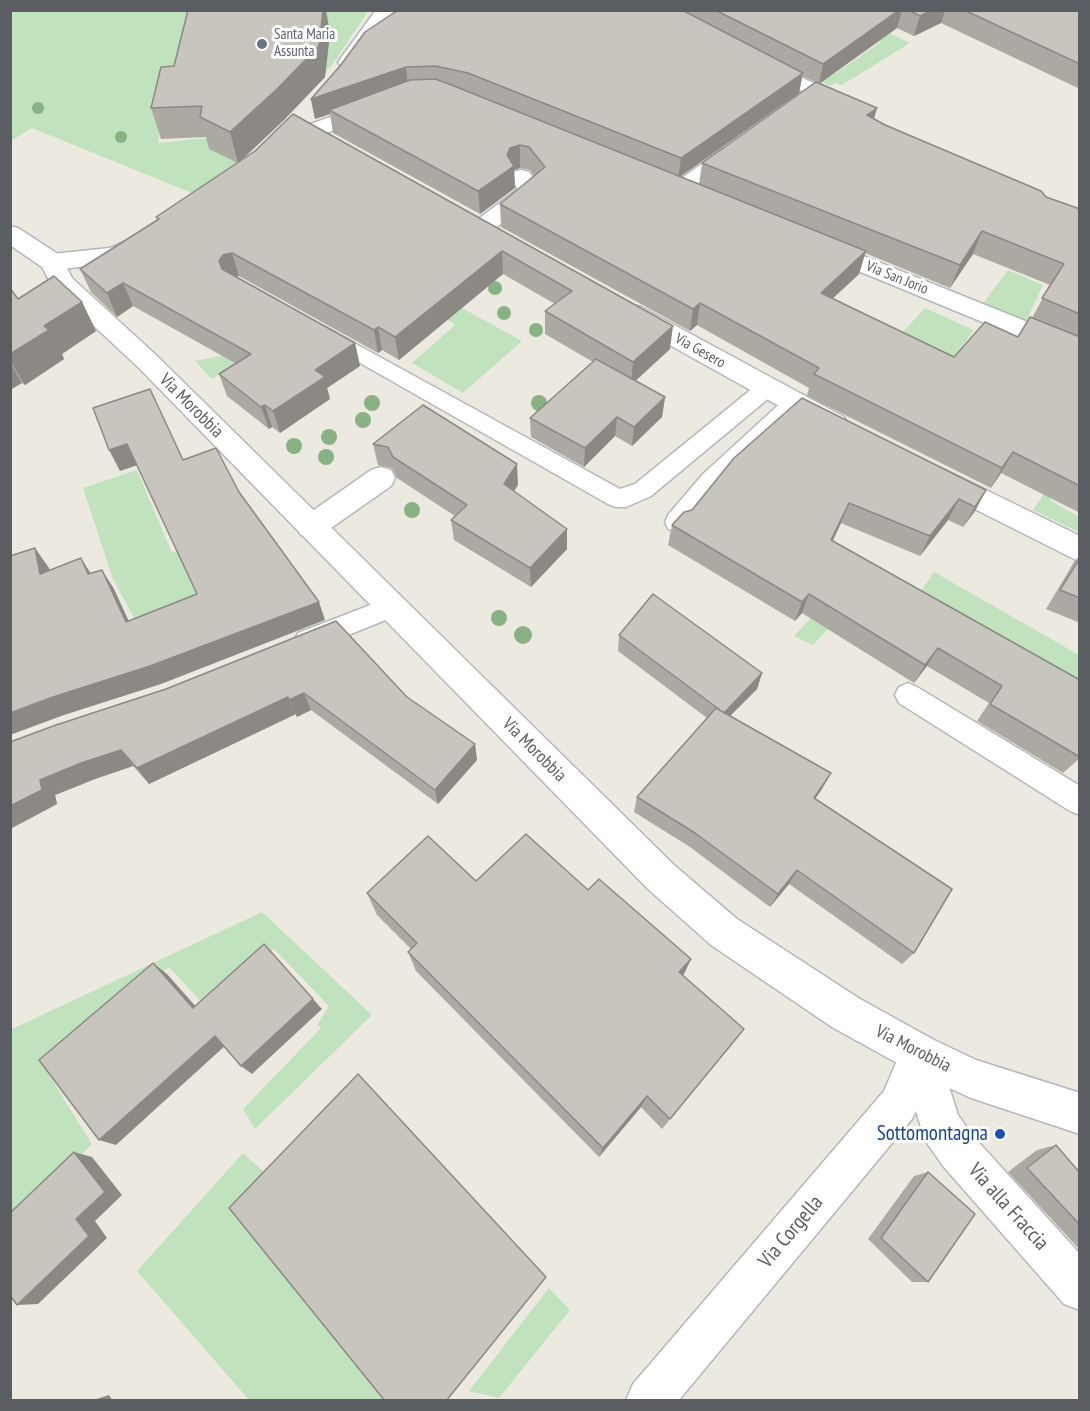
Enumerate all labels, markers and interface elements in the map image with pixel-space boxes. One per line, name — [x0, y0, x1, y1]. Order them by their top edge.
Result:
place label: Santa Maria Assunta — [274, 26, 335, 61]
marker: Santa Maria Assunta — [255, 37, 269, 51]
street label: Via San Jorio — [863, 257, 931, 299]
street label: Via Gesero — [672, 330, 728, 372]
street label: Via Morobbia — [154, 369, 228, 443]
street label: Via Morobbia — [497, 713, 571, 787]
street label: Via Morobbia — [872, 1021, 954, 1077]
place label: Sottomontagna — [877, 1121, 988, 1147]
marker: Sottomontagna — [993, 1127, 1007, 1141]
street label: Via alla Fraccia — [962, 1158, 1054, 1256]
street label: Via Corgella — [753, 1191, 829, 1273]

